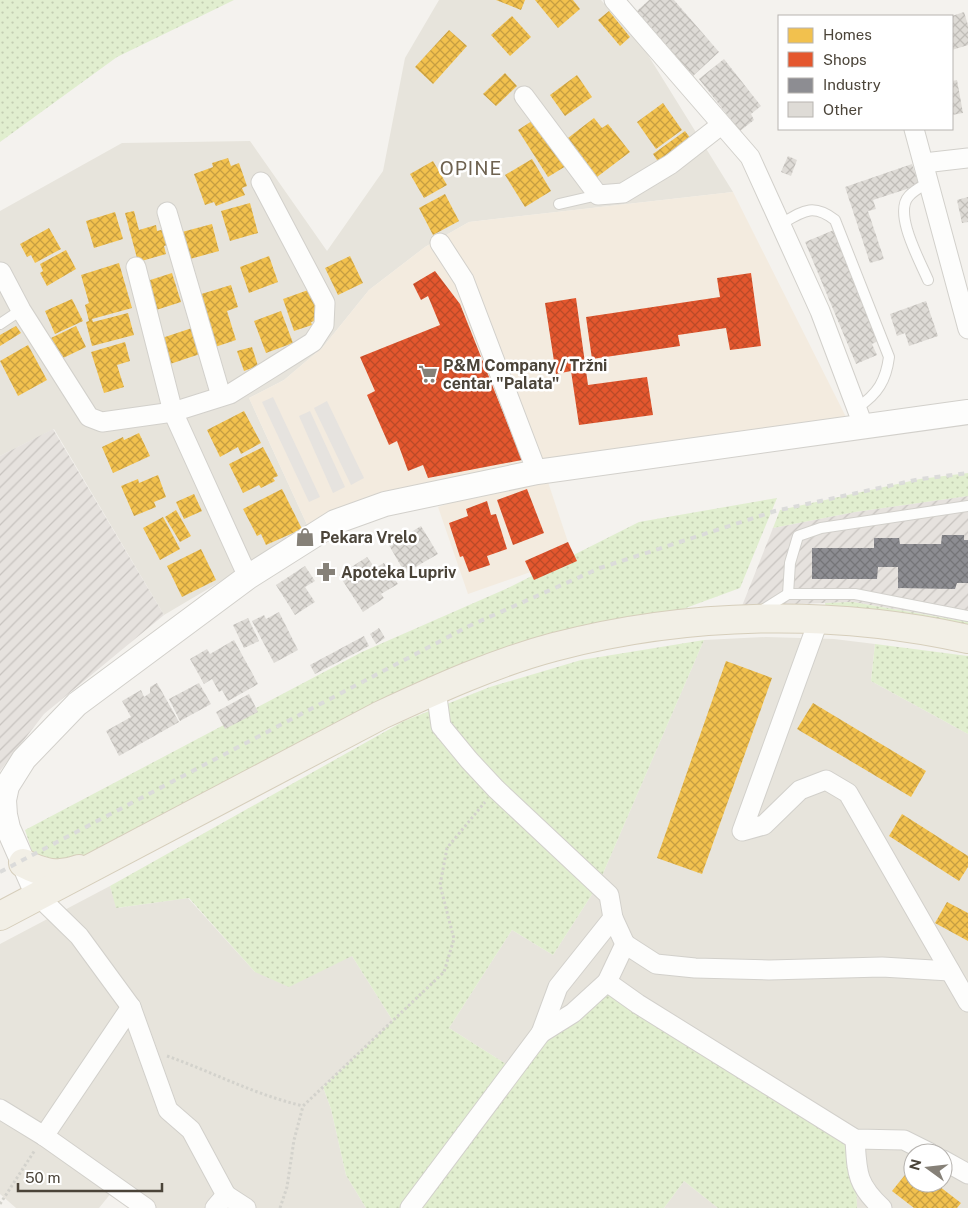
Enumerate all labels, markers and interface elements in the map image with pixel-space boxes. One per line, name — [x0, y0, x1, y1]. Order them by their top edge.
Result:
legend — [778, 15, 953, 130]
text: Homes — [823, 26, 872, 43]
text: Shops — [823, 51, 867, 68]
text: Industry — [823, 76, 881, 93]
text: Other — [823, 101, 863, 118]
district label: OPINE — [440, 157, 502, 179]
place label: P&M Company / Tržni centar "Palata" — [443, 356, 607, 393]
supermarket icon: P&M Company / Tržni centar "Palata" — [417, 363, 439, 385]
shop icon: Pekara Vrelo — [294, 526, 316, 548]
place label: Pekara Vrelo — [320, 528, 417, 547]
pharmacy icon: Apoteka Lupriv — [315, 561, 337, 583]
place label: Apoteka Lupriv — [341, 563, 457, 582]
north arrow — [903, 1143, 953, 1193]
text: N — [906, 1157, 925, 1172]
scale bar — [18, 1160, 161, 1192]
text: 50 m — [25, 1169, 60, 1186]

